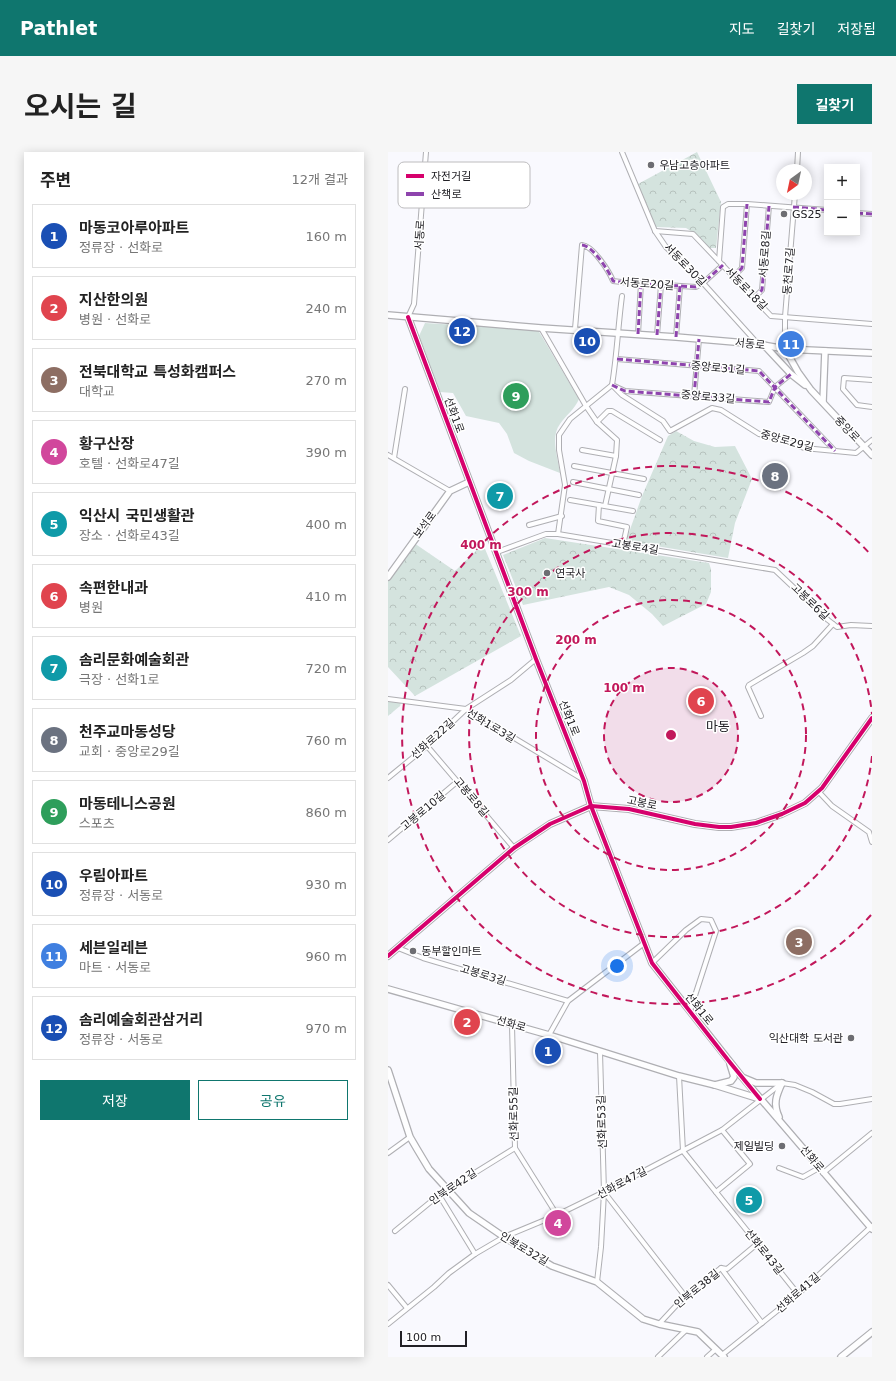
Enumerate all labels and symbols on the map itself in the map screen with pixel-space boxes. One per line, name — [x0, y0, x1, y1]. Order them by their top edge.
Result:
place label: 우남고층아파트 — [659, 159, 730, 172]
marker: 우남고층아파트 — [646, 160, 656, 170]
legend — [398, 162, 530, 208]
north arrow — [776, 164, 812, 200]
text: 자전거길 — [431, 170, 471, 183]
text: 산책로 — [431, 188, 461, 201]
place label: GS25 — [792, 208, 822, 221]
marker: GS25 — [779, 209, 789, 219]
street label: 서동로 — [412, 219, 428, 251]
street label: 서동로8길 — [757, 230, 773, 278]
street label: 서동로30길 — [661, 241, 709, 289]
street label: 동천로7길 — [781, 247, 797, 295]
street label: 서동로18길 — [722, 265, 770, 313]
street label: 서동로20길 — [619, 276, 675, 292]
pin: 12 — [449, 316, 475, 346]
pin: 10 — [574, 326, 600, 356]
pin: 11 — [778, 329, 804, 359]
street label: 서동로 — [734, 336, 766, 352]
street label: 중앙로31길 — [690, 359, 746, 377]
pin: 9 — [503, 381, 529, 411]
street label: 중앙로33길 — [680, 388, 736, 406]
street label: 선화1로 — [442, 395, 466, 435]
street label: 중앙로 — [832, 413, 862, 445]
street label: 중앙로29길 — [759, 428, 815, 454]
pin: 8 — [762, 461, 788, 491]
pin: 7 — [487, 481, 513, 511]
street label: 보석로 — [411, 509, 439, 541]
street label: 고봉로4길 — [611, 537, 659, 557]
text: 400 m — [460, 538, 502, 552]
place label: 연국사 — [555, 567, 585, 580]
marker: 연국사 — [542, 568, 552, 578]
street label: 고봉로6길 — [788, 581, 832, 623]
text: 300 m — [507, 585, 549, 599]
text: 200 m — [555, 633, 597, 647]
text: 100 m — [603, 681, 645, 695]
pin: 6 — [688, 686, 714, 716]
street label: 선화1로 — [556, 698, 582, 738]
street label: 선화1로3길 — [464, 706, 518, 746]
street label: 선화로22길 — [408, 716, 458, 762]
district label: 마동 — [706, 719, 730, 734]
centre of rings — [664, 728, 678, 742]
street label: 고봉로8길 — [451, 775, 491, 819]
street label: 고봉로10길 — [398, 789, 448, 833]
street label: 고봉로 — [626, 794, 658, 812]
pin: 3 — [786, 927, 812, 957]
place label: 동부할인마트 — [421, 945, 482, 958]
marker: 동부할인마트 — [408, 946, 418, 956]
your location — [607, 956, 627, 976]
street label: 고봉로3길 — [458, 962, 508, 988]
street label: 선화1로 — [682, 990, 716, 1028]
pin: 2 — [454, 1007, 480, 1037]
street label: 선화로 — [495, 1014, 527, 1034]
place label: 익산대학 도서관 — [769, 1032, 843, 1045]
marker: 익산대학 도서관 — [846, 1033, 856, 1043]
pin: 1 — [535, 1036, 561, 1066]
street label: 선화로55길 — [507, 1087, 521, 1141]
street label: 선화로53길 — [595, 1095, 609, 1149]
place label: 제일빌딩 — [734, 1140, 774, 1153]
marker: 제일빌딩 — [777, 1141, 787, 1151]
street label: 선화로 — [797, 1143, 827, 1175]
street label: 선화로47길 — [595, 1164, 649, 1202]
street label: 인북로42길 — [427, 1166, 479, 1208]
pin: 5 — [736, 1185, 762, 1215]
pin: 4 — [545, 1208, 571, 1238]
street label: 선화로43길 — [742, 1227, 786, 1277]
street label: 인북로32길 — [497, 1229, 551, 1269]
street label: 인북로38길 — [672, 1267, 722, 1311]
street label: 선화로41길 — [773, 1270, 823, 1316]
scale bar — [400, 1329, 467, 1348]

